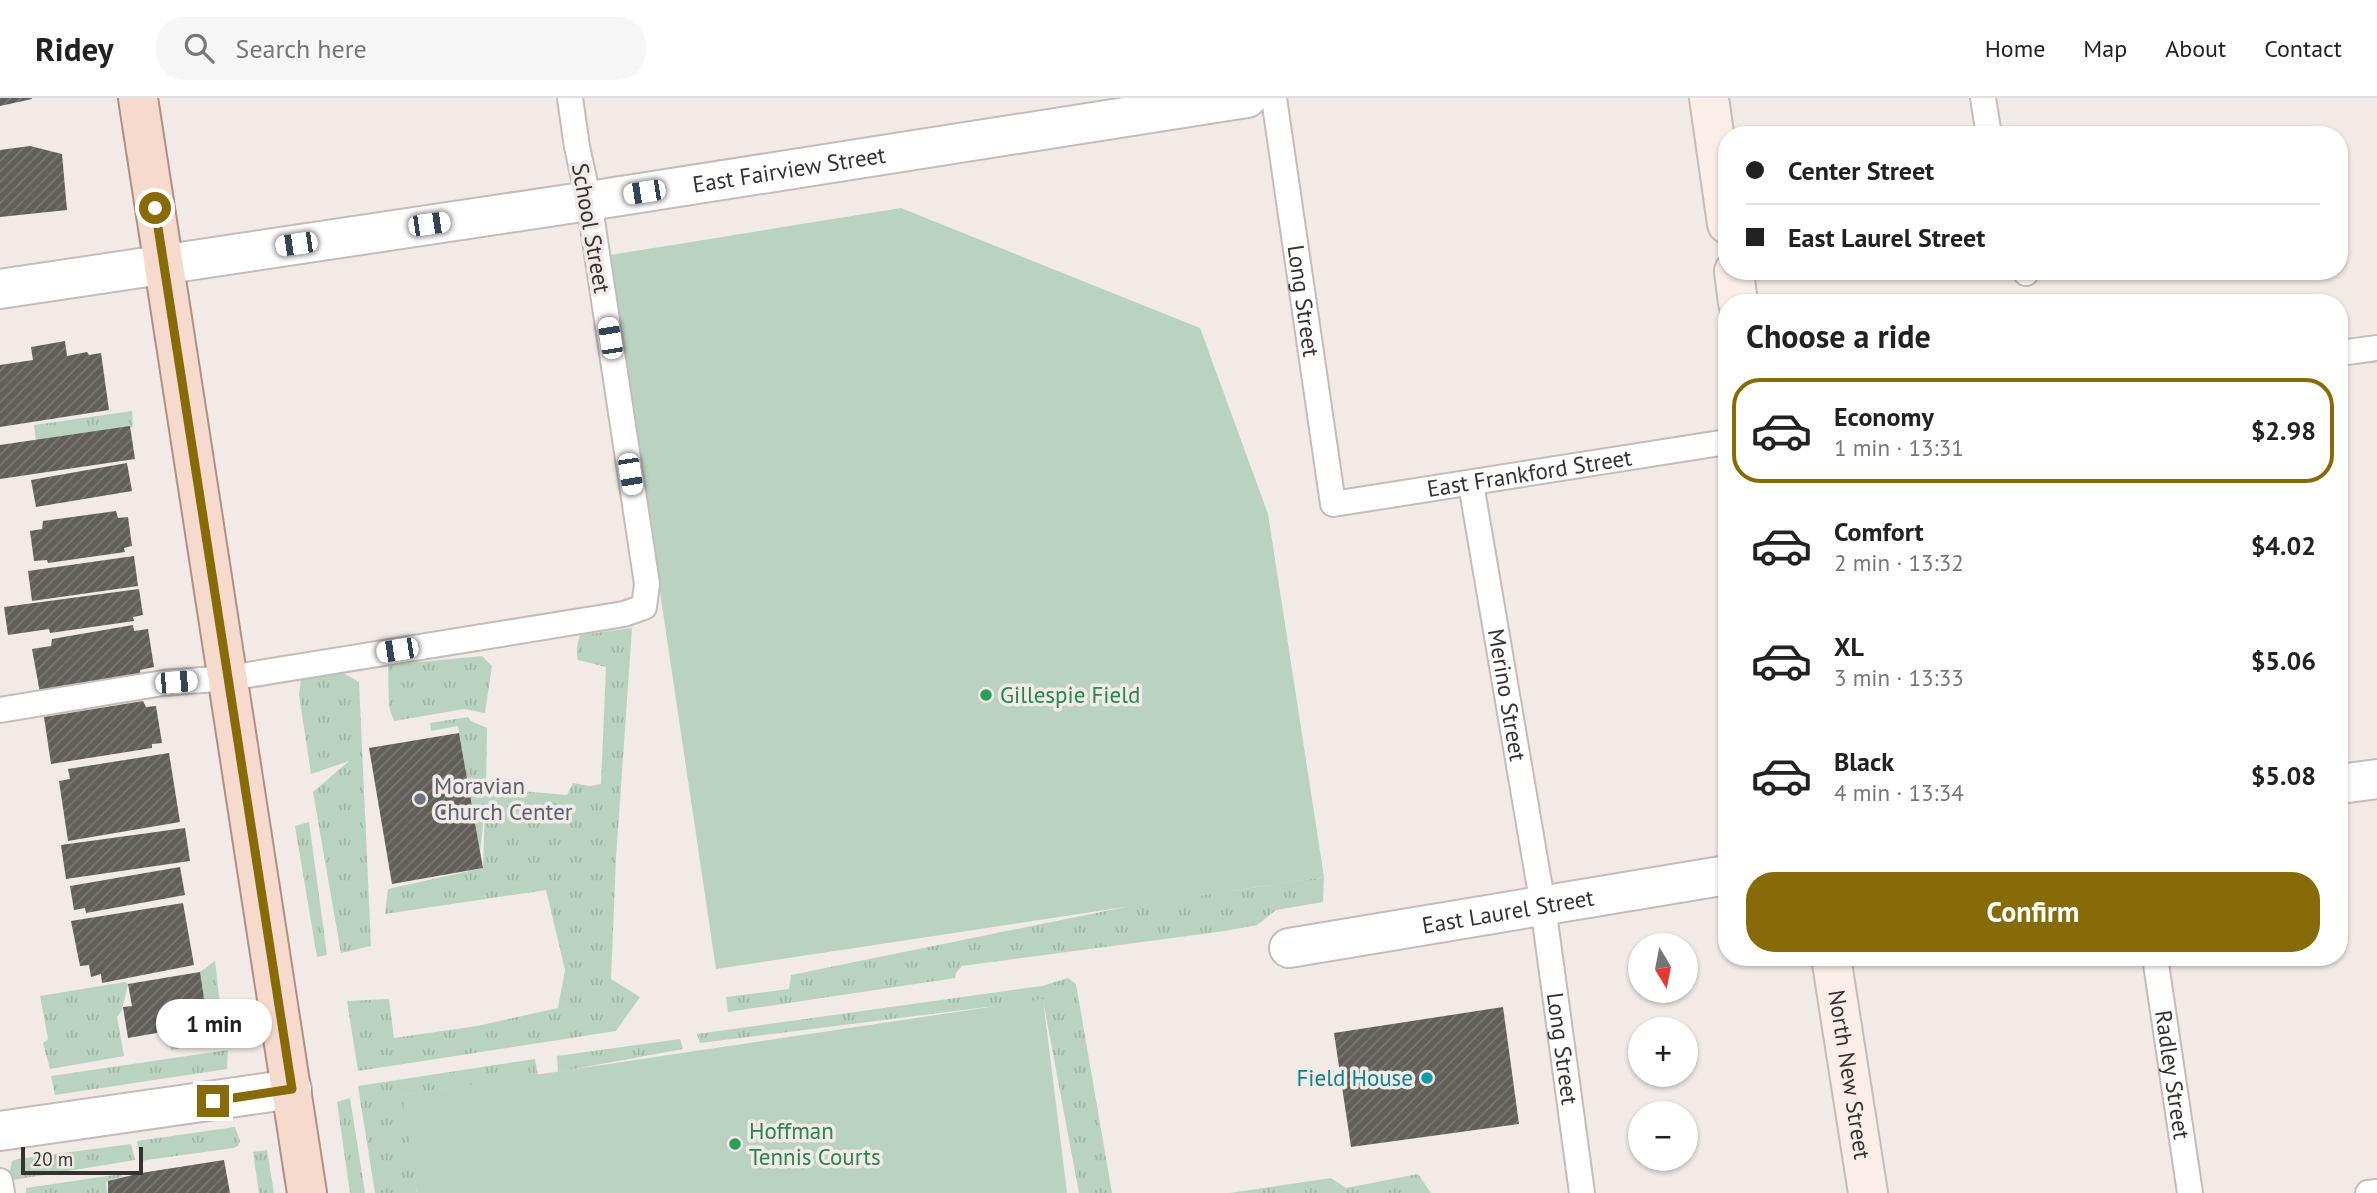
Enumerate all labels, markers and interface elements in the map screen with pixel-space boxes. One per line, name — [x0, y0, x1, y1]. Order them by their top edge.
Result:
search box — [156, 17, 646, 80]
text: Ridey — [35, 27, 114, 70]
icon: search — [180, 29, 218, 67]
text: Search here — [236, 32, 367, 65]
text: Home — [1985, 33, 2045, 64]
text: Map — [2083, 33, 2127, 64]
text: About — [2165, 33, 2226, 64]
text: Contact — [2264, 33, 2342, 64]
street label: East Fairview Street — [691, 140, 888, 199]
text: Center Street — [1788, 154, 1934, 187]
street label: School Street — [566, 161, 617, 295]
car — [622, 178, 667, 206]
route start — [139, 192, 171, 224]
car — [407, 211, 452, 237]
text: East Laurel Street — [1788, 221, 1985, 254]
car — [274, 231, 319, 257]
street label: Long Street — [1282, 243, 1326, 359]
text: Choose a ride — [1746, 315, 1931, 357]
car — [597, 316, 624, 360]
icon: car — [1750, 399, 1813, 462]
text: Economy — [1834, 400, 1934, 433]
text: $2.98 — [2251, 414, 2316, 447]
text: 1 min · 13:31 — [1834, 433, 1964, 462]
street label: East Frankford Street — [1425, 442, 1634, 503]
car — [617, 452, 644, 496]
icon: car — [1750, 514, 1813, 577]
text: Comfort — [1834, 515, 1924, 548]
text: $4.02 — [2251, 529, 2316, 562]
text: 2 min · 13:32 — [1834, 548, 1964, 577]
street label: Merino Street — [1482, 626, 1533, 763]
icon: car — [1750, 629, 1813, 692]
text: XL — [1834, 630, 1864, 663]
car — [375, 636, 420, 664]
text: $5.06 — [2251, 644, 2316, 677]
text: 3 min · 13:33 — [1834, 663, 1964, 692]
car — [155, 670, 198, 694]
place label: Gillespie Field — [1000, 680, 1140, 709]
marker: Gillespie Field — [978, 687, 994, 703]
icon: car — [1750, 744, 1813, 807]
text: Black — [1834, 745, 1894, 778]
text: $5.08 — [2251, 759, 2316, 792]
place label: Moravian Church Center — [434, 771, 573, 826]
text: 4 min · 13:34 — [1834, 778, 1964, 807]
marker: Moravian Church Center — [412, 791, 428, 807]
button: Confirm — [1746, 872, 2320, 952]
street label: East Laurel Street — [1420, 882, 1596, 940]
north arrow — [1628, 933, 1698, 1003]
map controls — [1628, 933, 1698, 1171]
street label: North New Street — [1822, 988, 1878, 1161]
street label: Long Street — [1541, 991, 1585, 1107]
callout: 1 min — [155, 1000, 271, 1048]
street label: Radley Street — [2149, 1008, 2197, 1141]
text: 1 min — [186, 1009, 242, 1038]
button: + — [1628, 1017, 1698, 1087]
place label: Field House — [1296, 1063, 1413, 1092]
marker: Field House — [1419, 1070, 1435, 1086]
route end — [197, 1085, 229, 1117]
button: − — [1628, 1101, 1698, 1171]
place label: Hoffman Tennis Courts — [749, 1116, 881, 1171]
marker: Hoffman Tennis Courts — [727, 1136, 743, 1152]
scale bar — [21, 1144, 144, 1176]
text: 20 m — [32, 1147, 73, 1171]

